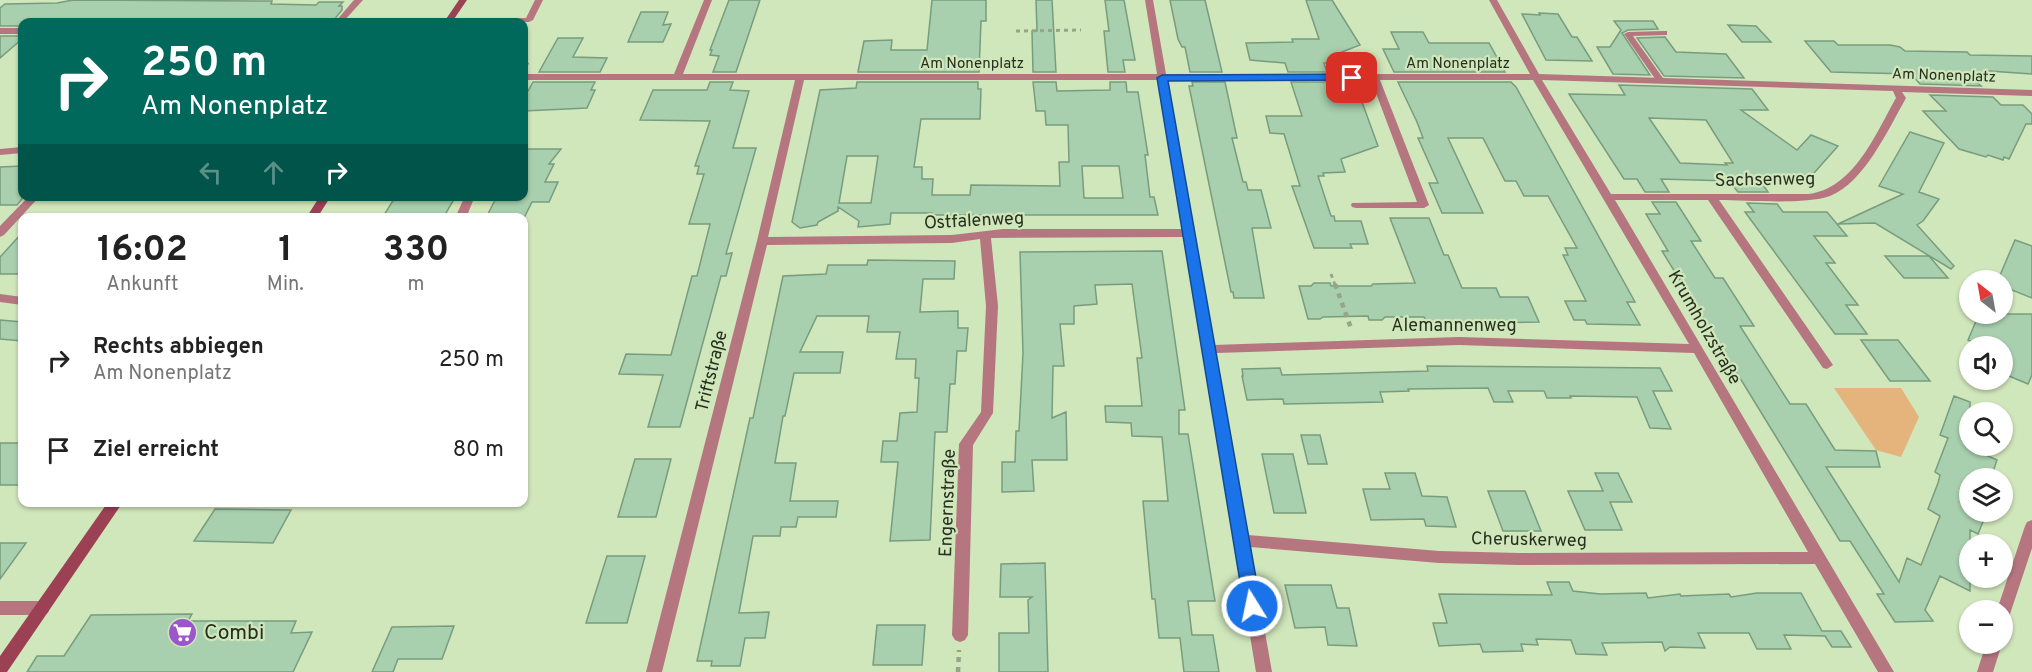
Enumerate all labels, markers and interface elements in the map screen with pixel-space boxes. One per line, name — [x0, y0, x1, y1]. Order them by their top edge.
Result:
text: 250 m — [141, 38, 267, 91]
icon: right — [42, 42, 120, 120]
pin — [1326, 52, 1377, 103]
street label: Am Nonenplatz — [920, 55, 1024, 74]
street label: Am Nonenplatz — [1406, 55, 1510, 74]
icon: arrive — [1335, 61, 1368, 94]
street label: Am Nonenplatz — [1892, 65, 1996, 88]
text: Am Nonenplatz — [141, 90, 328, 124]
icon: left — [194, 156, 227, 189]
icon: ahead — [257, 156, 290, 189]
icon: right — [320, 156, 353, 189]
street label: Sachsenweg — [1715, 168, 1816, 193]
street label: Ostfalenweg — [923, 207, 1025, 236]
text: 16:02 — [97, 228, 188, 274]
text: 1 — [278, 228, 293, 274]
text: 330 — [383, 228, 449, 274]
street label: Krumholzstraße — [1662, 266, 1746, 389]
north arrow — [1959, 270, 2013, 324]
map controls — [1959, 270, 2013, 654]
text: Ankunft — [106, 272, 179, 298]
text: Min. — [267, 272, 304, 298]
text: m — [407, 272, 424, 298]
street label: Alemannenweg — [1391, 315, 1517, 338]
street label: Triftstraße — [691, 328, 734, 415]
text: Rechts abbiegen — [93, 334, 264, 361]
button: sound — [1959, 336, 2013, 390]
icon: right — [42, 344, 75, 377]
text: 250 m — [439, 347, 504, 374]
text: Am Nonenplatz — [93, 361, 232, 387]
button: search — [1959, 402, 2013, 456]
icon: arrive — [42, 434, 75, 467]
text: Ziel erreicht — [93, 437, 219, 464]
text: 80 m — [453, 437, 504, 464]
street label: Engernstraße — [935, 449, 962, 557]
button: layers — [1959, 468, 2013, 522]
street label: Cheruskerweg — [1471, 528, 1587, 553]
button: + — [1959, 534, 2013, 588]
position arrow — [1220, 574, 1284, 638]
button: − — [1959, 600, 2013, 654]
supermarket icon: Combi — [167, 616, 199, 648]
place label: Combi — [204, 620, 264, 647]

